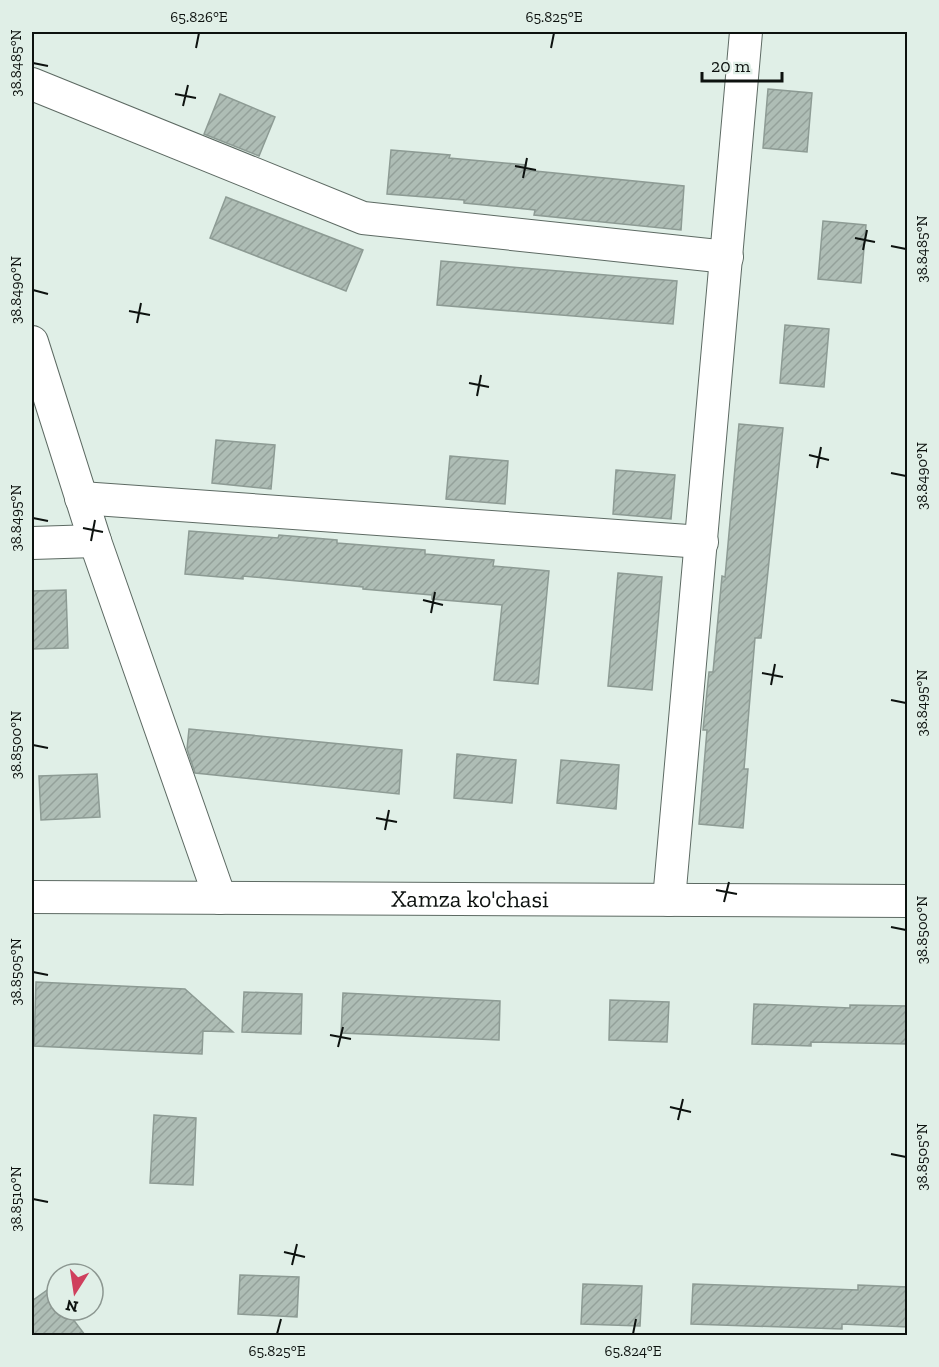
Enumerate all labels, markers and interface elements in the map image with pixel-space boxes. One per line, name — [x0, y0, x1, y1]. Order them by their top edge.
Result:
text: 65.826°E — [170, 8, 228, 26]
text: 65.825°E — [525, 8, 583, 26]
text: 38.8485°N — [7, 29, 25, 97]
scale bar — [702, 45, 782, 83]
text: 20 m — [711, 55, 751, 77]
text: 38.8485°N — [913, 215, 931, 283]
text: 38.8490°N — [7, 256, 25, 324]
text: 38.8490°N — [913, 442, 931, 510]
text: 38.8495°N — [7, 484, 25, 552]
text: 38.8495°N — [913, 669, 931, 737]
text: 38.8500°N — [7, 711, 25, 779]
street label: Xamza ko'chasi — [391, 884, 549, 913]
text: 38.8500°N — [913, 896, 931, 964]
text: 38.8505°N — [7, 938, 25, 1006]
text: 38.8505°N — [913, 1123, 931, 1191]
text: 38.8510°N — [7, 1166, 25, 1232]
north arrow — [45, 1262, 105, 1322]
text: N — [64, 1296, 80, 1317]
text: 65.825°E — [248, 1342, 306, 1360]
text: 65.824°E — [604, 1342, 662, 1360]

